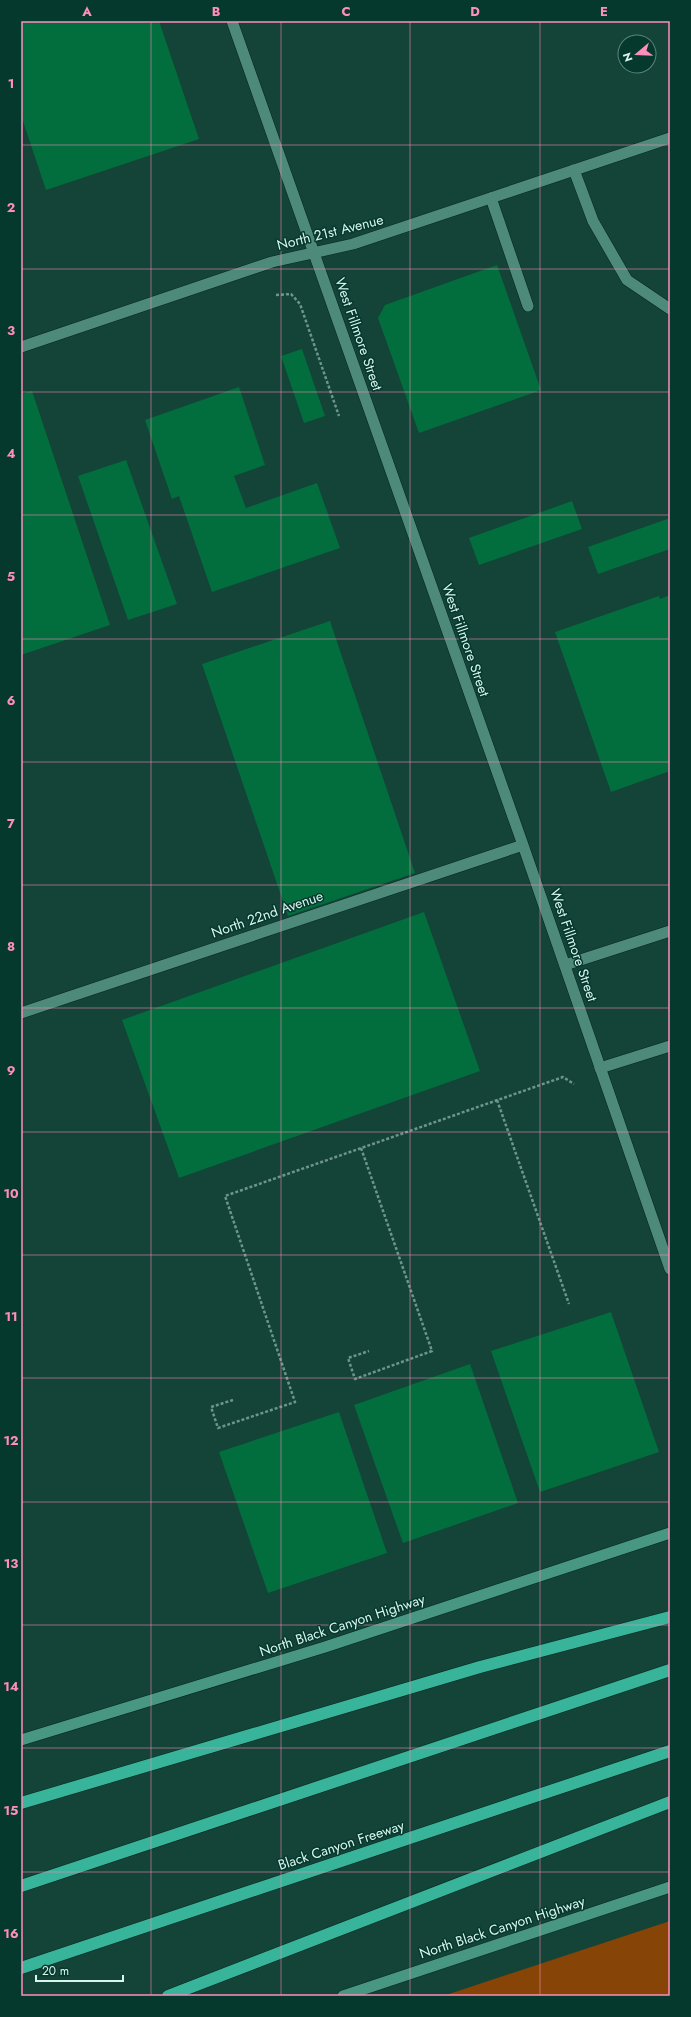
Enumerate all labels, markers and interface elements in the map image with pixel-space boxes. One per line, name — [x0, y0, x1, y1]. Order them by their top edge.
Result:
text: A — [81, 2, 92, 21]
text: B — [212, 2, 221, 21]
text: C — [341, 2, 351, 21]
text: D — [470, 2, 480, 21]
text: E — [600, 2, 608, 21]
north arrow — [617, 34, 657, 74]
text: N — [619, 51, 637, 64]
text: 1 — [8, 74, 14, 93]
text: 2 — [7, 198, 15, 217]
street label: North 21st Avenue — [275, 209, 385, 255]
street label: West Fillmore Street — [330, 275, 388, 394]
text: 3 — [7, 321, 15, 340]
text: 4 — [6, 444, 16, 463]
text: 5 — [7, 567, 15, 586]
street label: West Fillmore Street — [437, 581, 495, 700]
text: 6 — [7, 691, 16, 710]
text: 7 — [7, 814, 15, 833]
street label: North 22nd Avenue — [208, 885, 326, 943]
street label: West Fillmore Street — [545, 886, 603, 1005]
text: 8 — [7, 937, 15, 956]
text: 9 — [7, 1061, 16, 1080]
text: 10 — [3, 1184, 19, 1203]
text: 11 — [4, 1307, 18, 1326]
text: 12 — [3, 1431, 19, 1450]
text: 13 — [4, 1554, 18, 1573]
street label: North Black Canyon Highway — [257, 1588, 428, 1661]
text: 14 — [3, 1677, 19, 1696]
text: 15 — [3, 1801, 19, 1820]
street label: Black Canyon Freeway — [275, 1815, 407, 1875]
street label: North Black Canyon Highway — [417, 1890, 588, 1963]
text: 16 — [3, 1924, 19, 1943]
scale bar — [36, 1957, 123, 1983]
text: 20 m — [42, 1962, 69, 1980]

